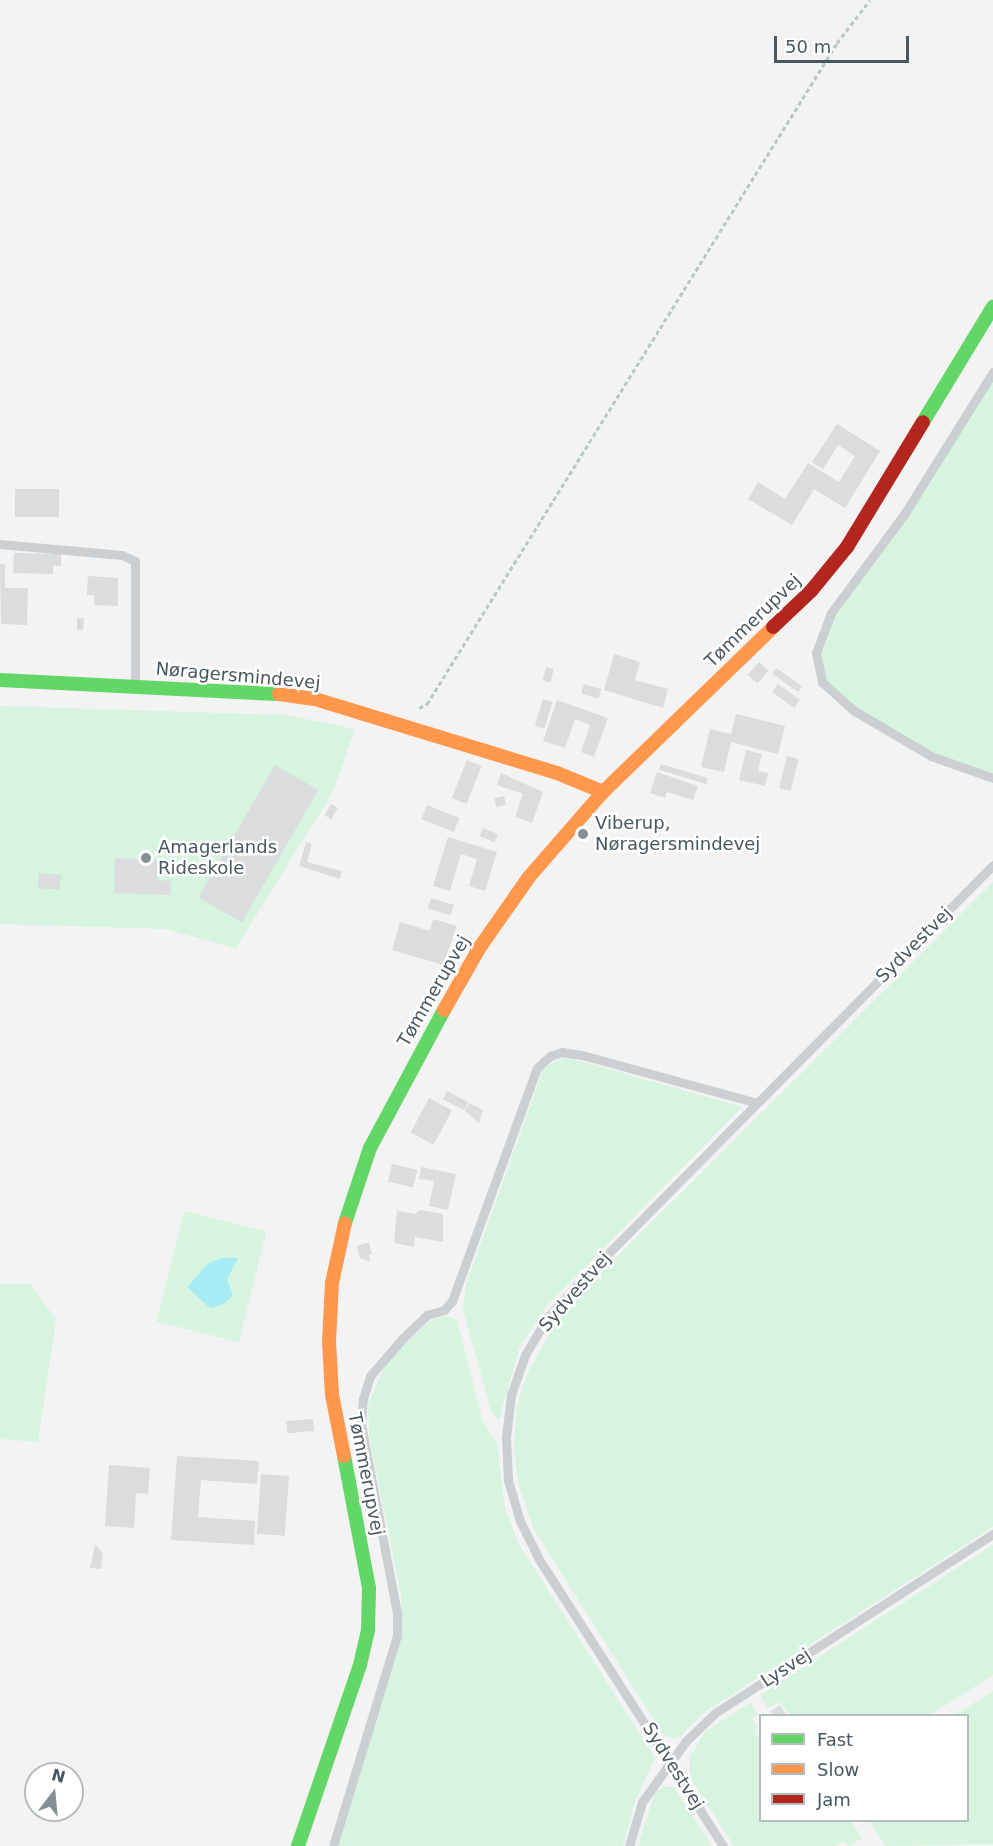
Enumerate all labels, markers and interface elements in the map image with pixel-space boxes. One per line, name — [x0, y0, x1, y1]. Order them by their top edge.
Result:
scale bar — [777, 24, 912, 62]
text: 50 m — [785, 36, 831, 57]
street label: Tømmerupvej — [700, 570, 806, 672]
street label: Nøragersmindevej — [155, 658, 321, 694]
place label: Viberup, Nøragersmindevej — [595, 813, 760, 856]
marker: Viberup, Nøragersmindevej — [576, 827, 590, 841]
place label: Amagerlands Rideskole — [158, 837, 277, 880]
marker: Amagerlands Rideskole — [139, 851, 153, 865]
street label: Sydvestvej — [872, 903, 956, 987]
street label: Tømmerupvej — [393, 931, 475, 1051]
street label: Sydvestvej — [535, 1248, 615, 1336]
street label: Tømmerupvej — [343, 1411, 389, 1537]
street label: Lysvej — [757, 1644, 815, 1692]
legend — [759, 1714, 969, 1822]
street label: Sydvestvej — [638, 1719, 708, 1813]
text: Fast — [817, 1729, 853, 1750]
text: Slow — [817, 1759, 859, 1780]
north arrow — [24, 1762, 84, 1822]
text: N — [49, 1765, 68, 1787]
text: Jam — [817, 1789, 851, 1810]

